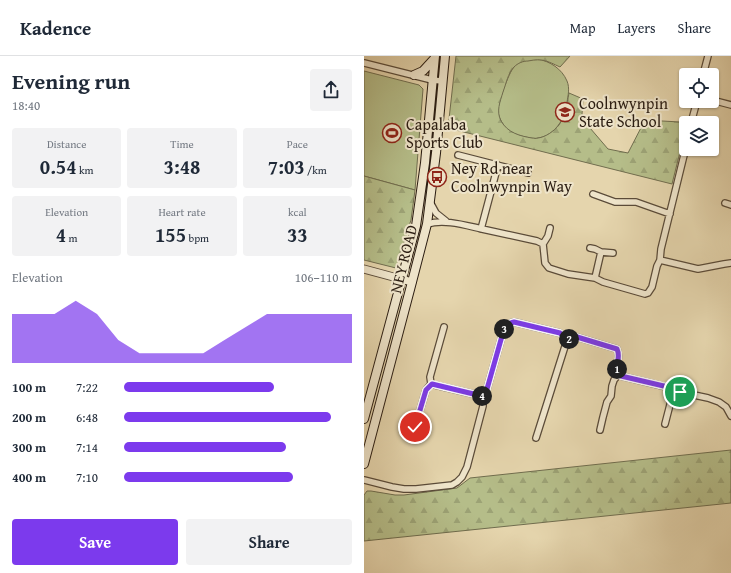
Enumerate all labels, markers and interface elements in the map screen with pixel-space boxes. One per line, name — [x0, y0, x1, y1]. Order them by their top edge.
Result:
text: Kadence — [20, 14, 91, 42]
text: Map — [570, 18, 596, 38]
text: Layers — [618, 18, 656, 38]
text: Share — [678, 18, 711, 38]
text: Evening run — [12, 65, 130, 97]
map controls — [679, 68, 719, 156]
button: locate — [679, 68, 719, 108]
button: share — [310, 69, 352, 111]
place label: Coolnwynpin State School — [579, 91, 668, 133]
text: 18:40 — [12, 96, 40, 115]
school or university icon: Coolnwynpin State School — [554, 101, 576, 123]
place label: Capalaba Sports Club — [406, 112, 483, 154]
button: layers — [679, 116, 719, 156]
sports icon: Capalaba Sports Club — [381, 122, 403, 144]
text: Distance — [47, 136, 86, 152]
text: Time — [170, 136, 194, 152]
text: Pace — [287, 136, 308, 152]
text: 0.54 — [40, 152, 77, 181]
text: 3:48 — [164, 152, 200, 181]
text: 7:03 — [268, 152, 305, 181]
place label: Ney Rd near Coolnwynpin Way — [451, 156, 572, 198]
text: km — [77, 162, 94, 178]
text: /km — [305, 162, 327, 178]
bus stop icon: Ney Rd near Coolnwynpin Way — [426, 166, 448, 188]
text: Elevation — [45, 204, 88, 220]
text: Heart rate — [158, 204, 206, 220]
text: kcal — [288, 204, 307, 220]
text: 4 — [56, 220, 66, 249]
text: 155 — [155, 220, 186, 249]
text: 33 — [287, 220, 308, 249]
street label: NEY ROAD — [383, 222, 423, 296]
text: m — [66, 230, 78, 246]
text: bpm — [186, 230, 209, 246]
text: Elevation — [12, 268, 63, 287]
text: 106–110 m — [295, 268, 352, 287]
pin: 3 — [494, 319, 514, 339]
text: 3 — [501, 321, 507, 337]
pin: 2 — [559, 329, 579, 349]
text: 2 — [566, 331, 572, 347]
pin: 1 — [607, 359, 627, 379]
text: 1 — [614, 361, 620, 377]
pin — [663, 375, 697, 409]
text: 100 m — [12, 378, 46, 397]
text: 7:22 — [76, 378, 98, 397]
icon: arrive — [669, 381, 691, 403]
pin: 4 — [472, 386, 492, 406]
text: 4 — [479, 388, 485, 404]
text: 200 m — [12, 408, 46, 427]
text: 6:48 — [76, 408, 98, 427]
pin — [398, 410, 432, 444]
icon: check — [404, 416, 426, 438]
text: 300 m — [12, 438, 46, 457]
text: 7:14 — [76, 438, 98, 457]
text: 400 m — [12, 468, 46, 487]
text: 7:10 — [76, 468, 98, 487]
button: Save — [12, 519, 178, 565]
button: Share — [186, 519, 352, 565]

